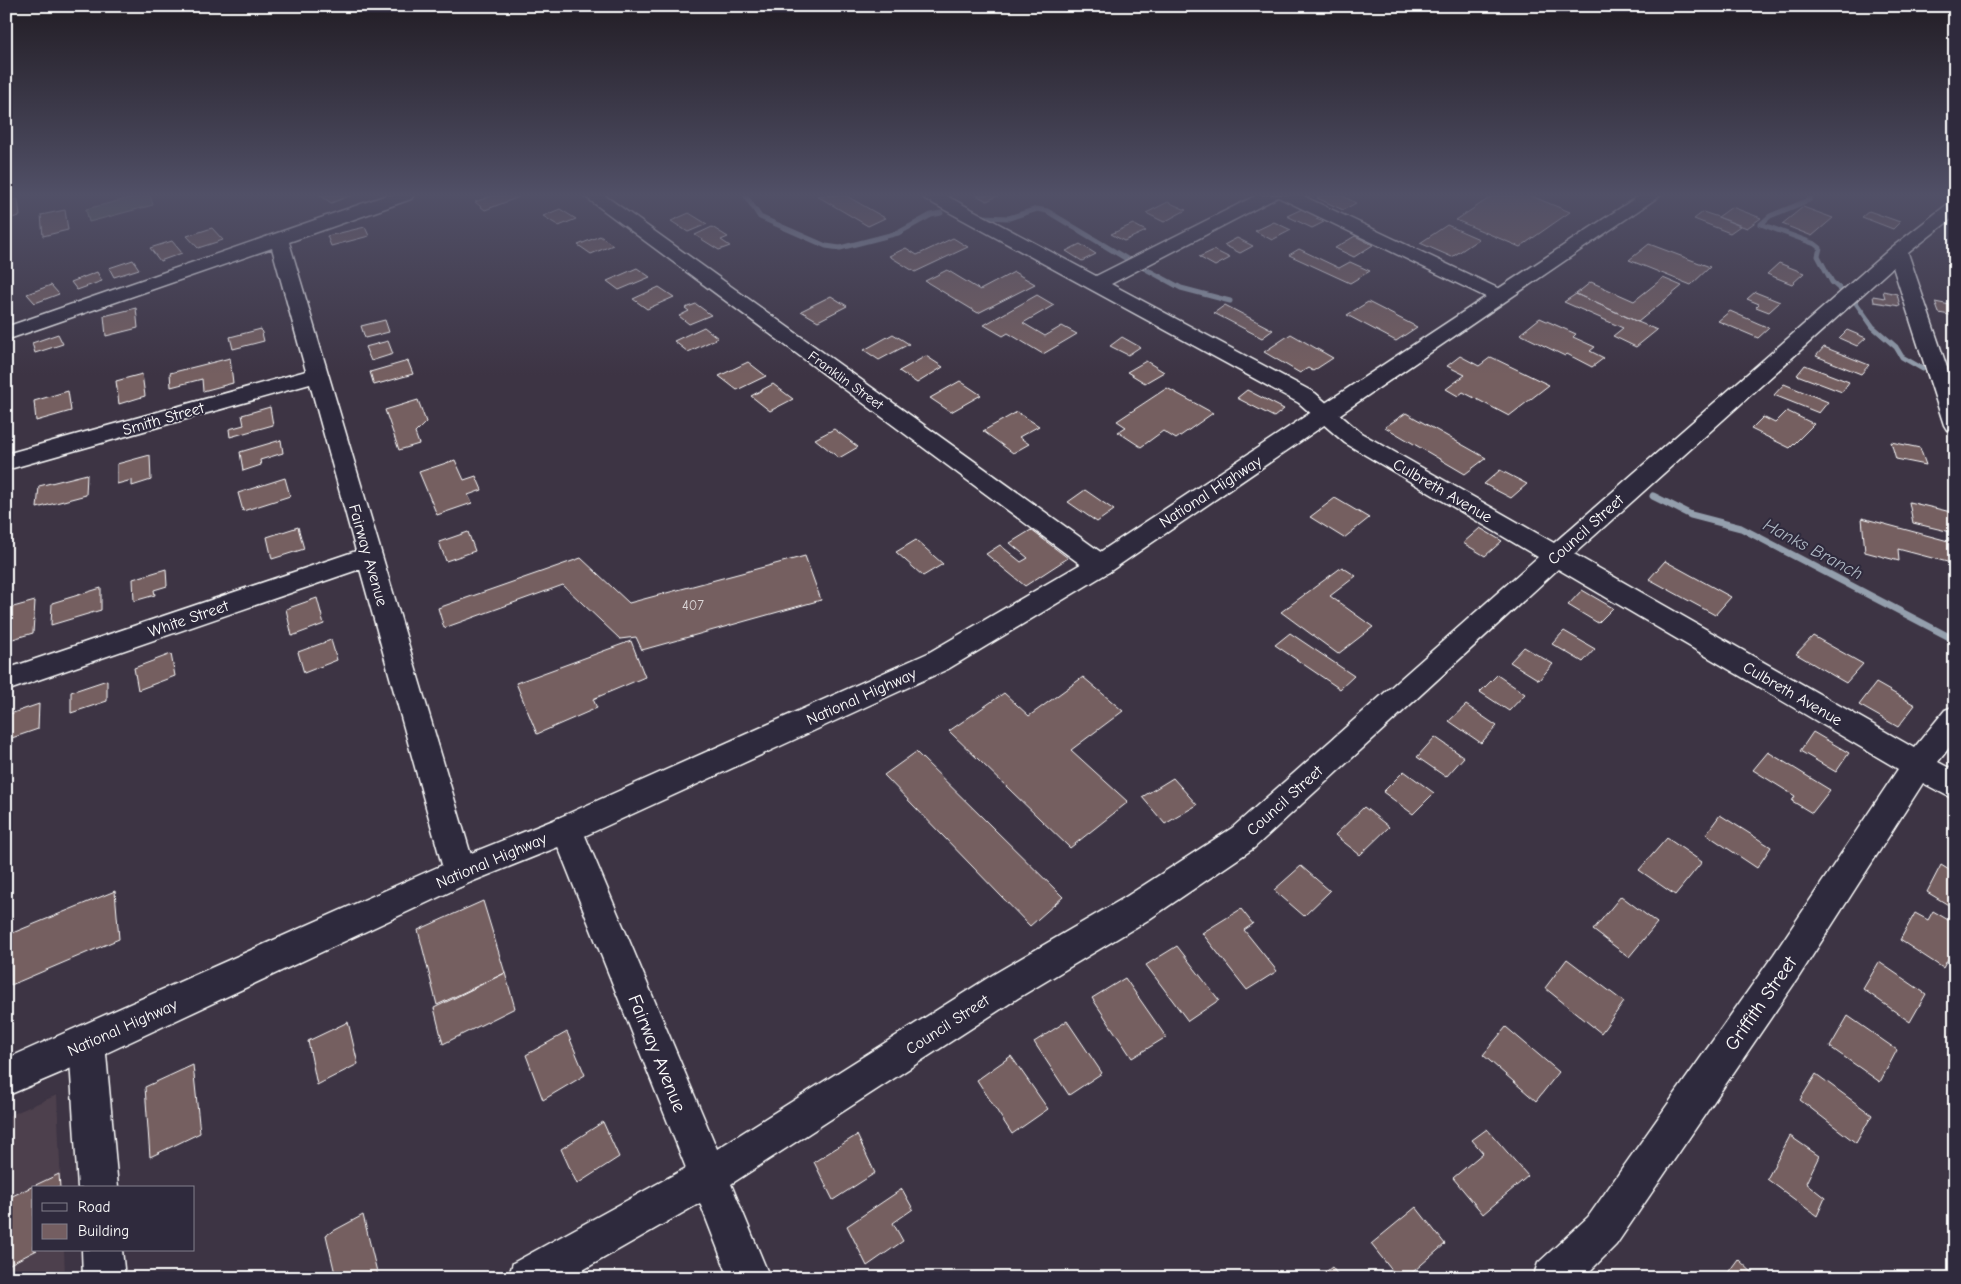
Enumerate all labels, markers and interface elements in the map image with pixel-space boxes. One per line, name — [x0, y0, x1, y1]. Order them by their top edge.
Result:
street label: Franklin Street — [805, 347, 887, 414]
street label: Smith Street — [120, 399, 207, 439]
street label: National Highway — [1156, 452, 1266, 532]
street label: Culbreth Avenue — [1390, 455, 1495, 527]
street label: Council Street — [1544, 491, 1628, 568]
street label: Fairway Avenue — [345, 502, 391, 608]
water label: Hanks Branch — [1759, 514, 1866, 585]
street label: White Street — [146, 597, 231, 641]
house number: 407 — [682, 597, 704, 614]
street label: Culbreth Avenue — [1740, 658, 1845, 730]
street label: National Highway — [804, 664, 920, 729]
street label: Council Street — [1243, 762, 1327, 839]
street label: National Highway — [433, 829, 550, 892]
street label: Griffith Street — [1720, 952, 1802, 1055]
street label: Fairway Avenue — [623, 991, 691, 1115]
street label: Council Street — [903, 991, 993, 1058]
street label: National Highway — [65, 995, 181, 1060]
legend — [32, 1186, 195, 1252]
text: Road — [78, 1198, 110, 1216]
text: Building — [78, 1222, 129, 1240]

